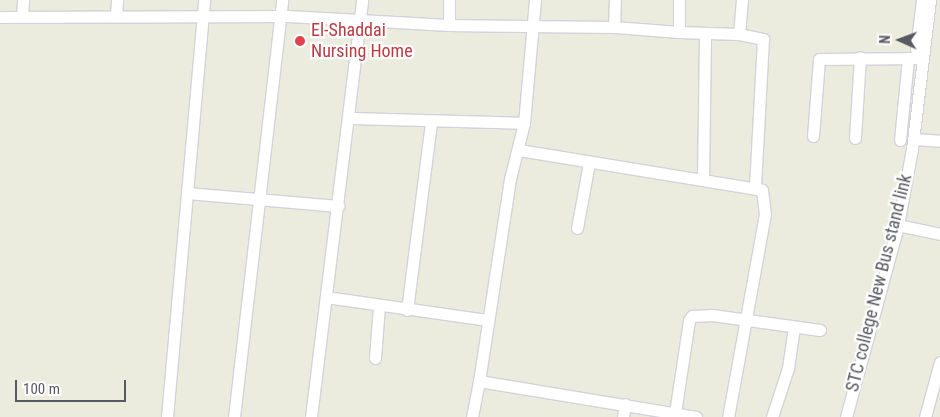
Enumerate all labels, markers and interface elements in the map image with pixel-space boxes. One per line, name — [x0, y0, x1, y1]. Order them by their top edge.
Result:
north arrow — [875, 15, 925, 65]
place label: El-Shaddai Nursing Home — [311, 20, 413, 62]
marker: El-Shaddai Nursing Home — [293, 34, 307, 48]
text: N — [877, 35, 893, 44]
street label: STC college New Bus stand link — [841, 172, 917, 394]
scale bar — [18, 370, 129, 402]
text: 100 m — [23, 380, 60, 398]

